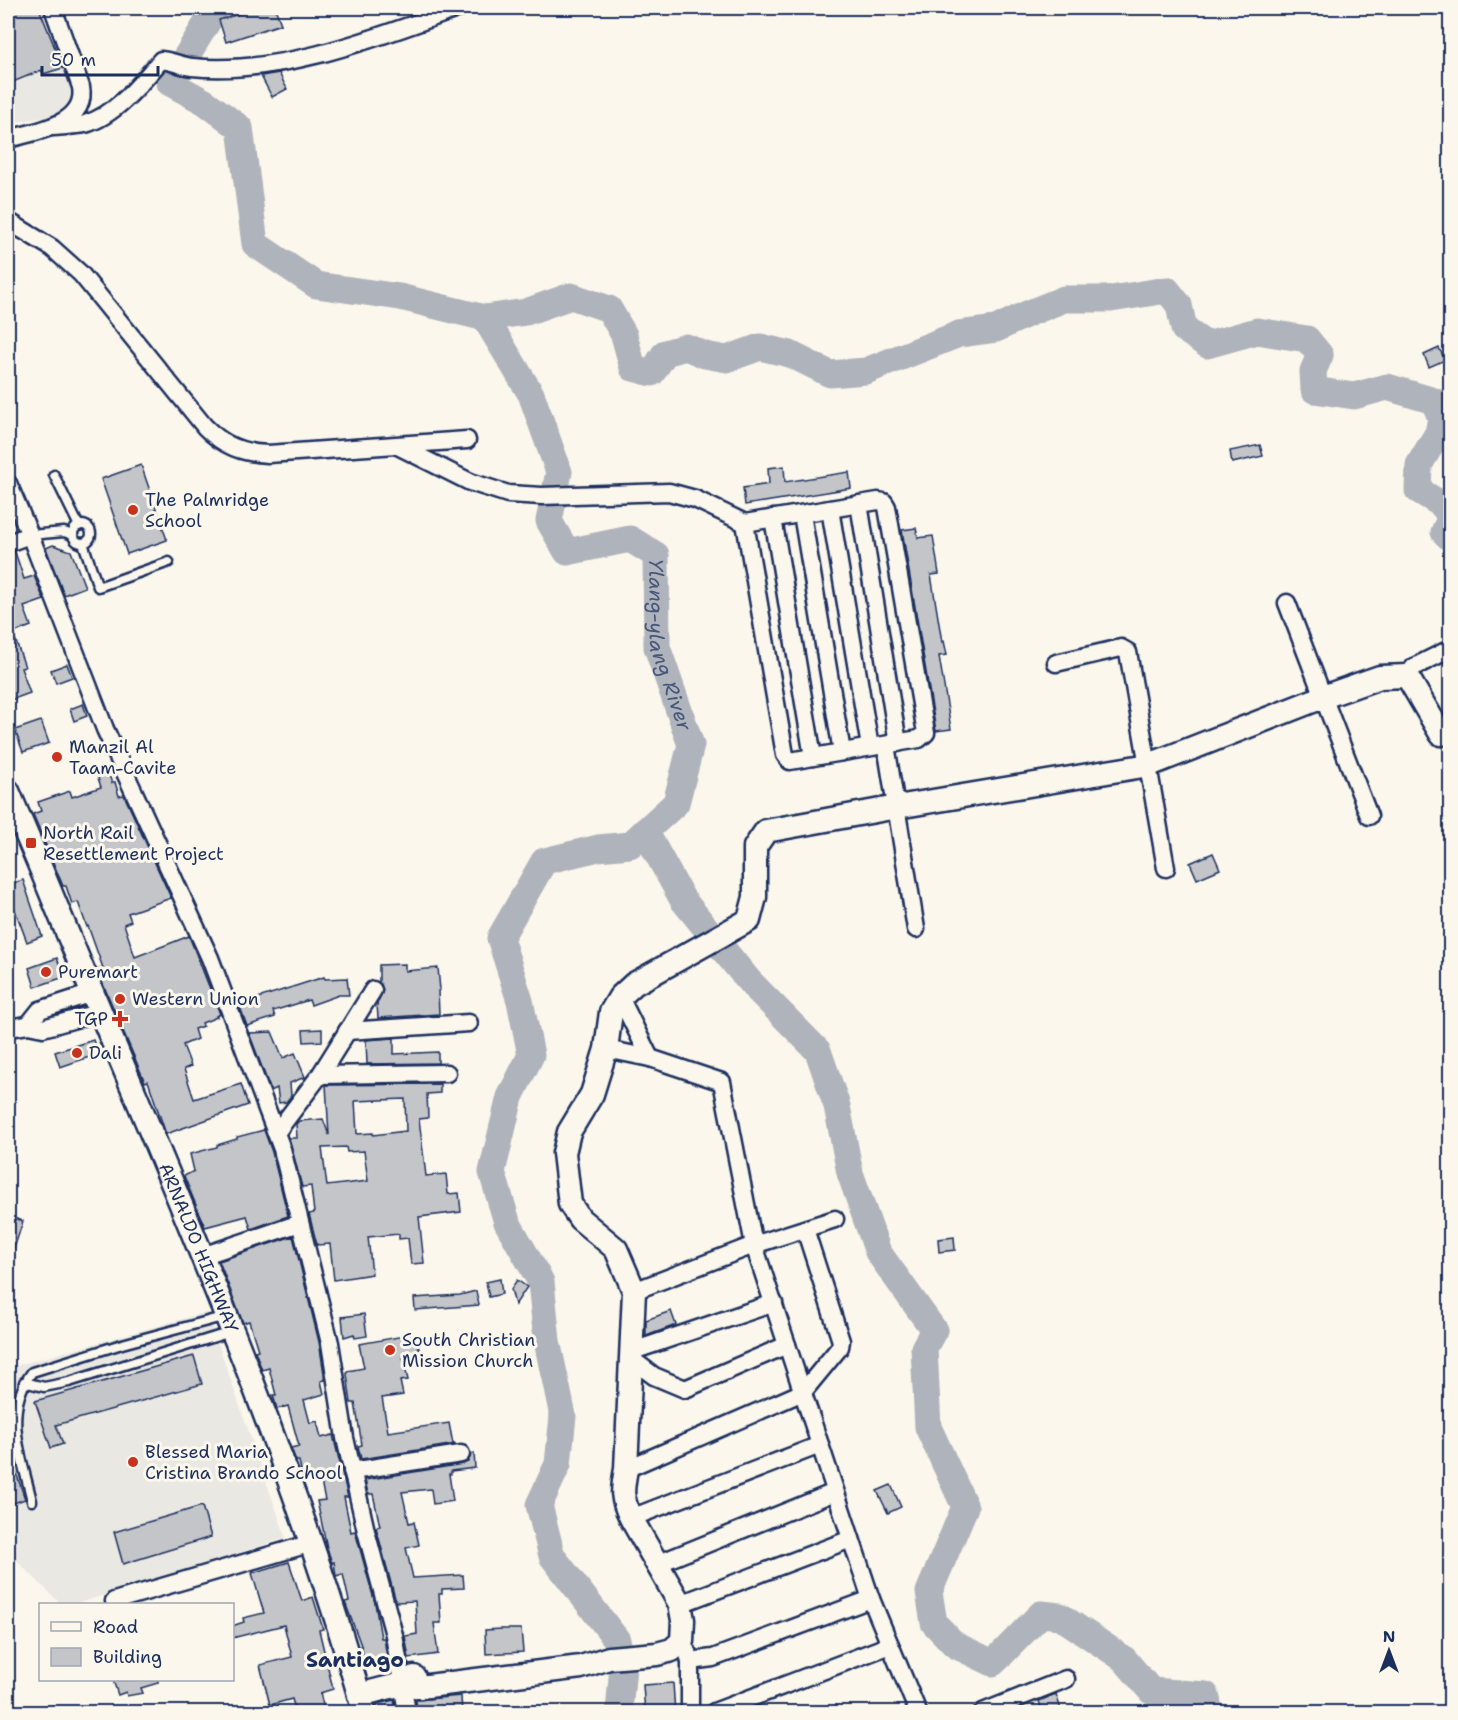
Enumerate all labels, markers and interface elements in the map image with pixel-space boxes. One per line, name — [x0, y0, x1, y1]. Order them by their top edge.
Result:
scale bar — [42, 39, 158, 77]
text: 50 m — [51, 48, 96, 72]
place label: The Palmridge School — [145, 488, 269, 533]
marker: The Palmridge School — [126, 503, 140, 517]
water label: Ylang-ylang River — [643, 559, 698, 735]
place label: Manzil Al Taam-Cavite — [69, 735, 176, 780]
marker: Manzil Al Taam-Cavite — [50, 750, 64, 764]
place label: North Rail Resettlement Project — [43, 821, 224, 866]
marker: North Rail Resettlement Project — [24, 836, 38, 850]
place label: Puremart — [58, 960, 138, 984]
marker: Puremart — [39, 965, 53, 979]
place label: Western Union — [132, 987, 259, 1011]
marker: Western Union — [113, 992, 127, 1006]
place label: TGP — [74, 1007, 108, 1031]
marker: TGP — [113, 1012, 127, 1026]
place label: Dali — [89, 1041, 122, 1065]
marker: Dali — [70, 1046, 84, 1060]
street label: ARNALDO HIGHWAY — [153, 1159, 244, 1336]
place label: South Christian Mission Church — [402, 1328, 535, 1373]
marker: South Christian Mission Church — [383, 1343, 397, 1357]
place label: Blessed Maria Cristina Brando School — [145, 1440, 343, 1485]
marker: Blessed Maria Cristina Brando School — [126, 1455, 140, 1469]
legend — [39, 1603, 234, 1681]
text: Road — [93, 1615, 138, 1639]
north arrow — [1359, 1621, 1419, 1681]
text: N — [1383, 1626, 1395, 1647]
text: Building — [93, 1645, 162, 1669]
district label: Santiago — [306, 1646, 404, 1674]

